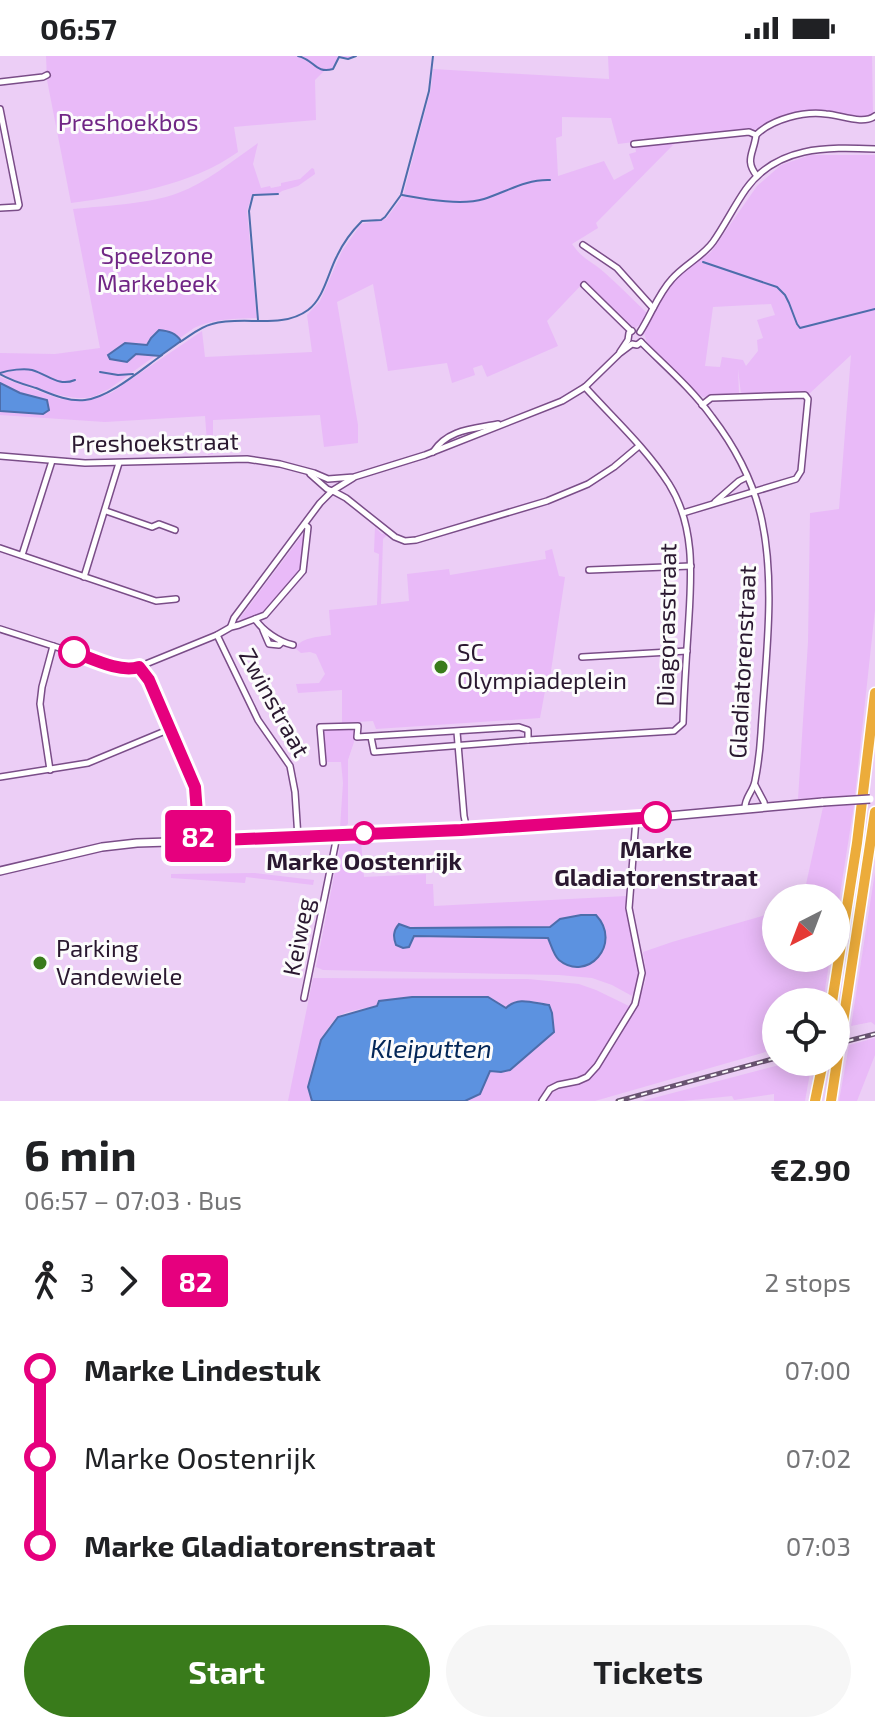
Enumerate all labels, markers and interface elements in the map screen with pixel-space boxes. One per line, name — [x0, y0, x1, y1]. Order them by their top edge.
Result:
text: 06:57 — [40, 10, 117, 46]
park label: Preshoekbos — [58, 107, 198, 136]
park label: Speelzone Markebeek — [97, 240, 217, 297]
street label: Preshoekstraat — [71, 426, 239, 457]
street label: Diagorasstraat — [650, 543, 681, 707]
street label: Gladiatorenstraat — [722, 564, 761, 759]
unlabelled marker — [59, 637, 89, 667]
place label: SC Olympiadeplein — [457, 637, 627, 694]
street label: Zwinstraat — [234, 643, 317, 762]
marker: SC Olympiadeplein — [432, 658, 450, 676]
marker: Marke Gladiatorenstraat — [641, 802, 671, 832]
line badge: 82 — [162, 810, 234, 862]
text: 82 — [181, 819, 215, 853]
marker: Marke Oostenrijk — [353, 822, 375, 844]
place label: Marke Gladiatorenstraat — [554, 834, 758, 891]
place label: Marke Oostenrijk — [266, 846, 462, 875]
north arrow — [762, 884, 850, 972]
map controls — [762, 884, 850, 1076]
street label: Keiweg — [276, 895, 319, 978]
place label: Parking Vandewiele — [56, 933, 182, 990]
marker: Parking Vandewiele — [31, 954, 49, 972]
button: locate — [762, 988, 850, 1076]
water label: Kleiputten — [370, 1032, 492, 1063]
text: 6 min — [24, 1127, 137, 1180]
text: €2.90 — [770, 1151, 851, 1187]
text: 06:57 – 07:03 · Bus — [24, 1184, 242, 1215]
icon: walk — [24, 1259, 68, 1303]
icon: forward — [106, 1259, 150, 1303]
text: 82 — [178, 1264, 212, 1298]
text: 3 — [80, 1266, 94, 1297]
text: 2 stops — [764, 1266, 851, 1297]
text: Marke Lindestuk — [84, 1351, 321, 1387]
text: 07:00 — [785, 1354, 851, 1385]
text: Marke Oostenrijk — [84, 1439, 316, 1475]
text: 07:02 — [786, 1442, 851, 1473]
text: Marke Gladiatorenstraat — [84, 1527, 436, 1563]
text: 07:03 — [786, 1530, 851, 1561]
button: Start — [24, 1625, 430, 1717]
button: Tickets — [446, 1625, 851, 1717]

